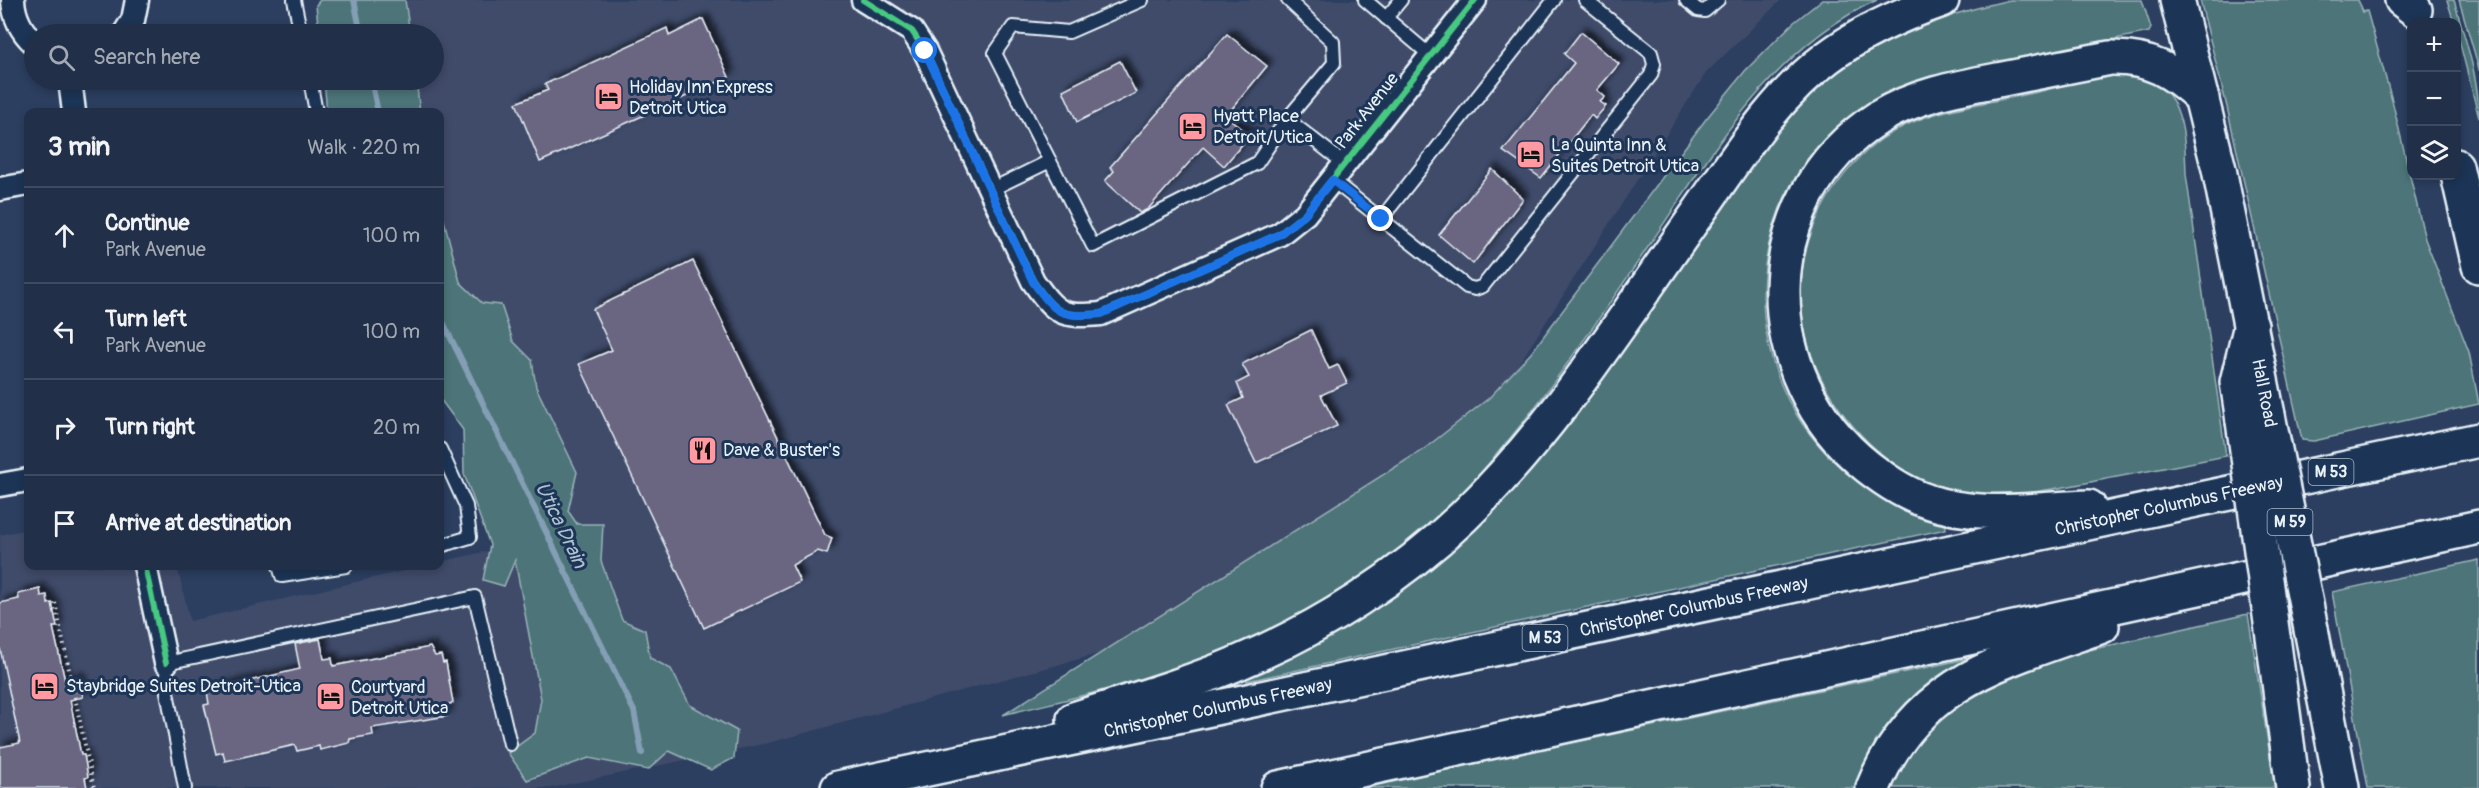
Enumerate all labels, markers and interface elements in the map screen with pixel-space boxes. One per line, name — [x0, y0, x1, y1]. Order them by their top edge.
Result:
map controls — [2407, 18, 2461, 180]
button: + — [2407, 18, 2461, 72]
search box — [24, 24, 444, 90]
route start — [911, 37, 937, 63]
icon: search — [45, 41, 78, 74]
text: Search here — [93, 43, 200, 71]
street label: Park Avenue — [1330, 68, 1404, 154]
button: − — [2407, 72, 2461, 126]
place label: Holiday Inn Express Detroit Utica — [629, 76, 773, 120]
hotel icon: Holiday Inn Express Detroit Utica — [592, 81, 624, 113]
place label: Hyatt Place Detroit/Utica — [1213, 105, 1313, 149]
hotel icon: Hyatt Place Detroit/Utica — [1176, 110, 1208, 142]
button: layers — [2407, 126, 2461, 180]
text: 3 min — [48, 131, 110, 163]
place label: La Quinta Inn & Suites Detroit Utica — [1551, 134, 1699, 178]
text: Walk · 220 m — [307, 135, 420, 160]
hotel icon: La Quinta Inn & Suites Detroit Utica — [1514, 139, 1546, 171]
route end — [1367, 205, 1393, 231]
text: Continue — [105, 209, 189, 237]
icon: ahead — [48, 219, 81, 252]
text: 100 m — [363, 223, 420, 248]
text: Park Avenue — [105, 237, 206, 262]
text: Turn left — [105, 305, 187, 333]
icon: left — [48, 315, 81, 348]
text: 100 m — [363, 319, 420, 344]
text: Park Avenue — [105, 333, 206, 358]
street label: Hall Road — [2246, 357, 2282, 429]
icon: right — [48, 411, 81, 444]
text: Turn right — [105, 413, 195, 441]
text: 20 m — [373, 415, 420, 440]
restaurant icon: Dave & Buster's — [686, 434, 718, 466]
place label: Dave & Buster's — [723, 439, 840, 462]
road number: M 53 — [2308, 459, 2354, 485]
street label: Christopher Columbus Freeway — [2053, 470, 2286, 541]
water label: Utica Drain — [530, 478, 593, 573]
icon: arrive — [48, 507, 81, 540]
text: Arrive at destination — [105, 509, 291, 537]
road number: M 59 — [2268, 509, 2312, 535]
street label: Christopher Columbus Freeway — [1578, 571, 1811, 642]
road number: M 53 — [1522, 625, 1568, 651]
hotel icon: Staybridge Suites Detroit-Utica — [29, 670, 61, 702]
street label: Christopher Columbus Freeway — [1102, 672, 1335, 743]
place label: Staybridge Suites Detroit-Utica — [66, 675, 301, 698]
place label: Courtyard Detroit Utica — [351, 676, 448, 720]
hotel icon: Courtyard Detroit Utica — [314, 681, 346, 713]

